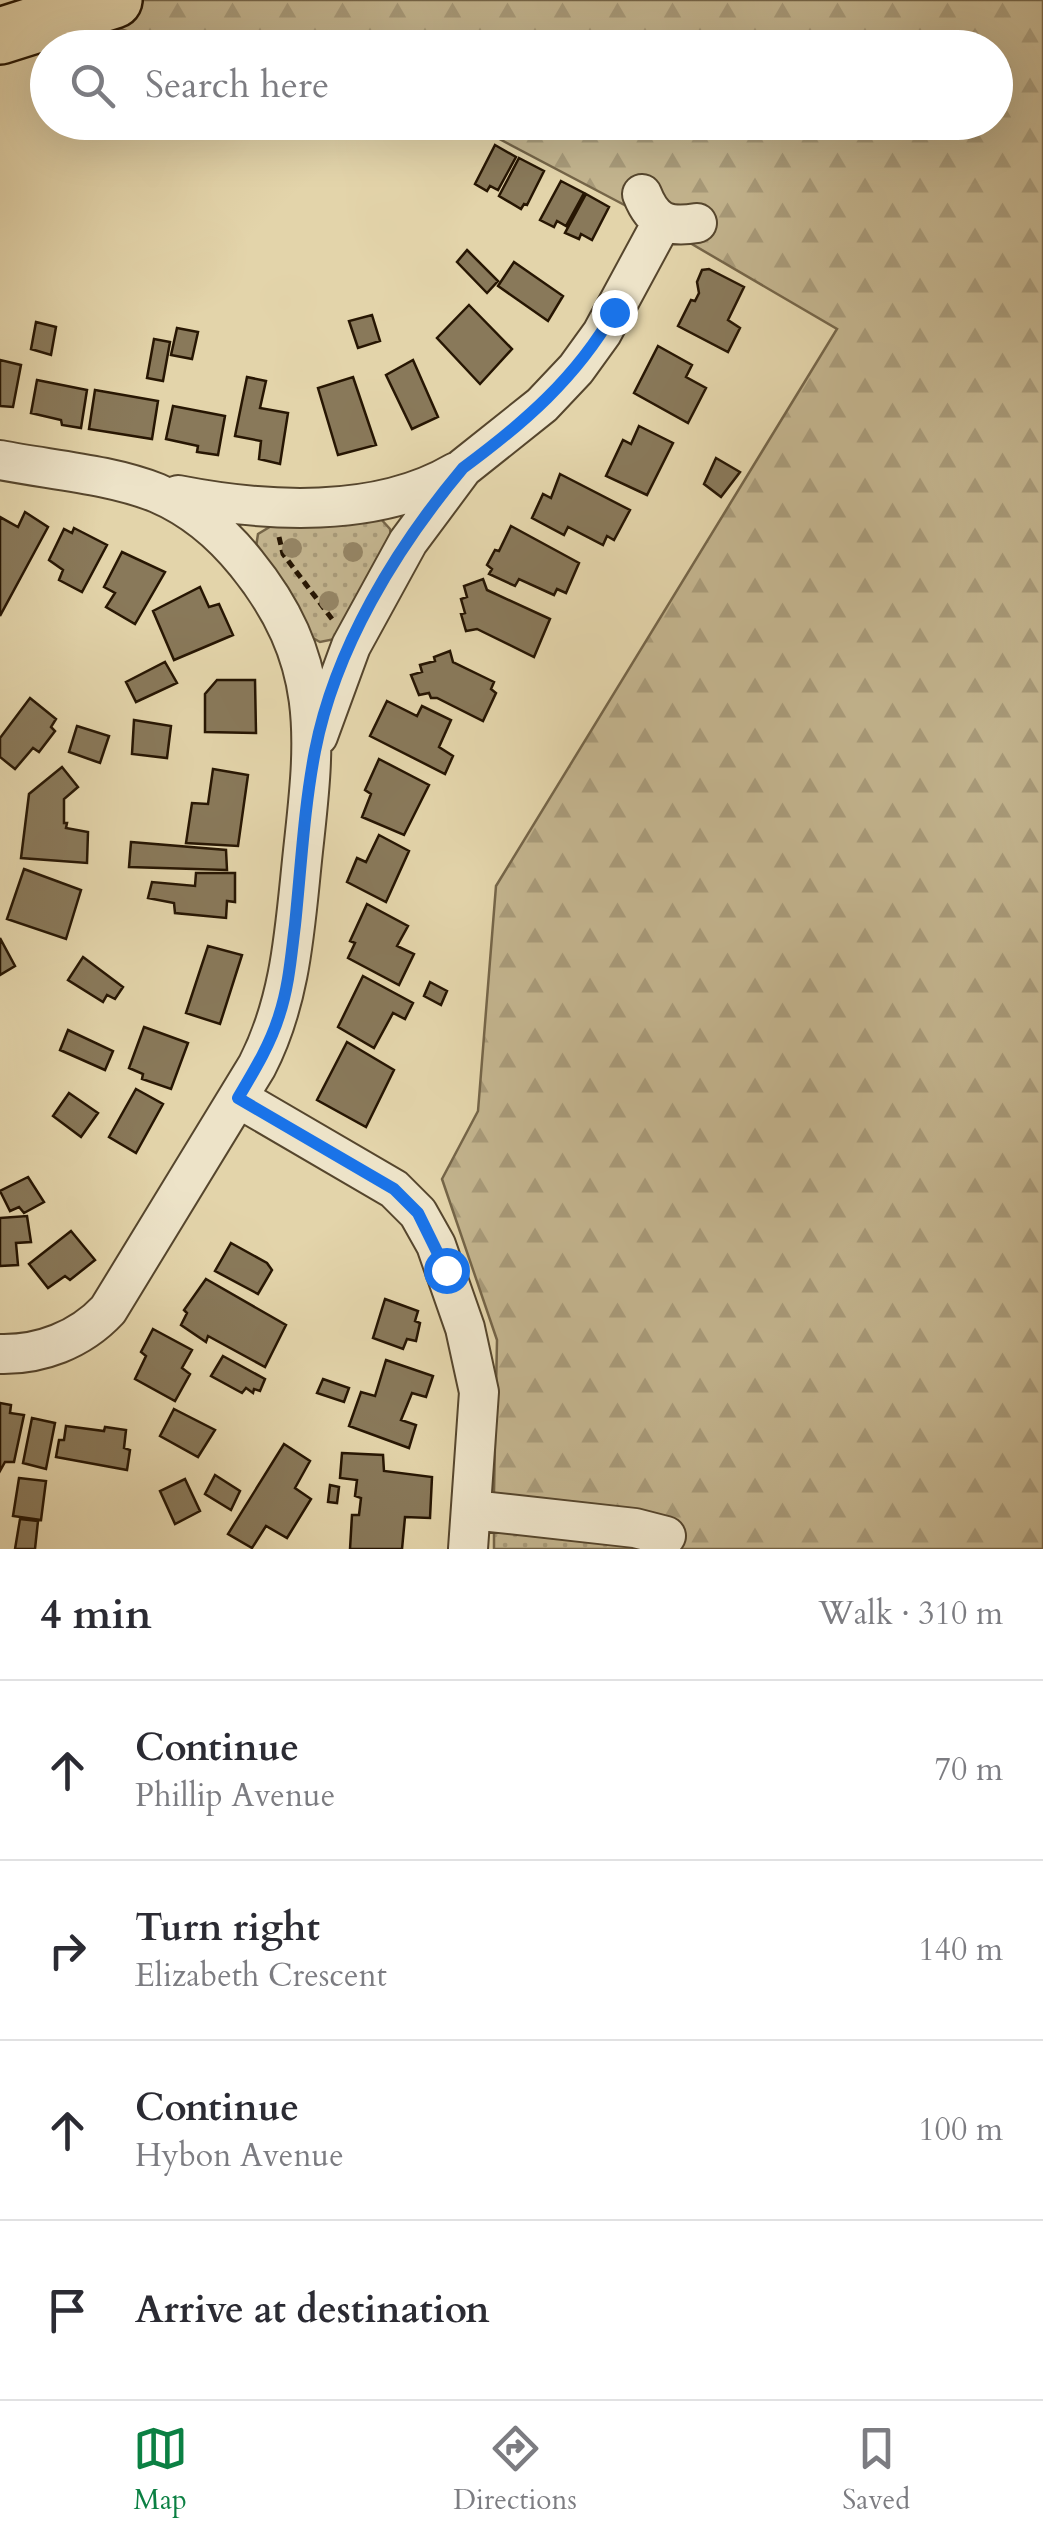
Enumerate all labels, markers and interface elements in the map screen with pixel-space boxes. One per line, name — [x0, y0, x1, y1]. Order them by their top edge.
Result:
search box — [30, 30, 1013, 140]
icon: search — [65, 58, 120, 113]
text: Search here — [145, 59, 329, 111]
route end — [592, 290, 638, 336]
route start — [424, 1248, 470, 1294]
text: 4 min — [40, 1586, 152, 1643]
text: Walk · 310 m — [818, 1592, 1003, 1636]
text: Continue — [135, 1722, 299, 1774]
icon: ahead — [40, 1743, 95, 1798]
text: 70 m — [935, 1748, 1003, 1792]
text: Phillip Avenue — [135, 1774, 335, 1818]
text: Turn right — [135, 1902, 320, 1954]
icon: right — [40, 1923, 95, 1978]
text: 140 m — [918, 1928, 1003, 1972]
text: Elizabeth Crescent — [135, 1954, 387, 1998]
text: Continue — [135, 2082, 299, 2134]
icon: ahead — [40, 2103, 95, 2158]
text: 100 m — [918, 2108, 1003, 2152]
text: Hybon Avenue — [135, 2134, 344, 2178]
icon: arrive — [40, 2283, 95, 2338]
text: Arrive at destination — [135, 2284, 490, 2336]
tab: Map — [133, 2421, 188, 2519]
tab: Directions — [453, 2421, 577, 2519]
tab: Saved — [842, 2421, 910, 2519]

